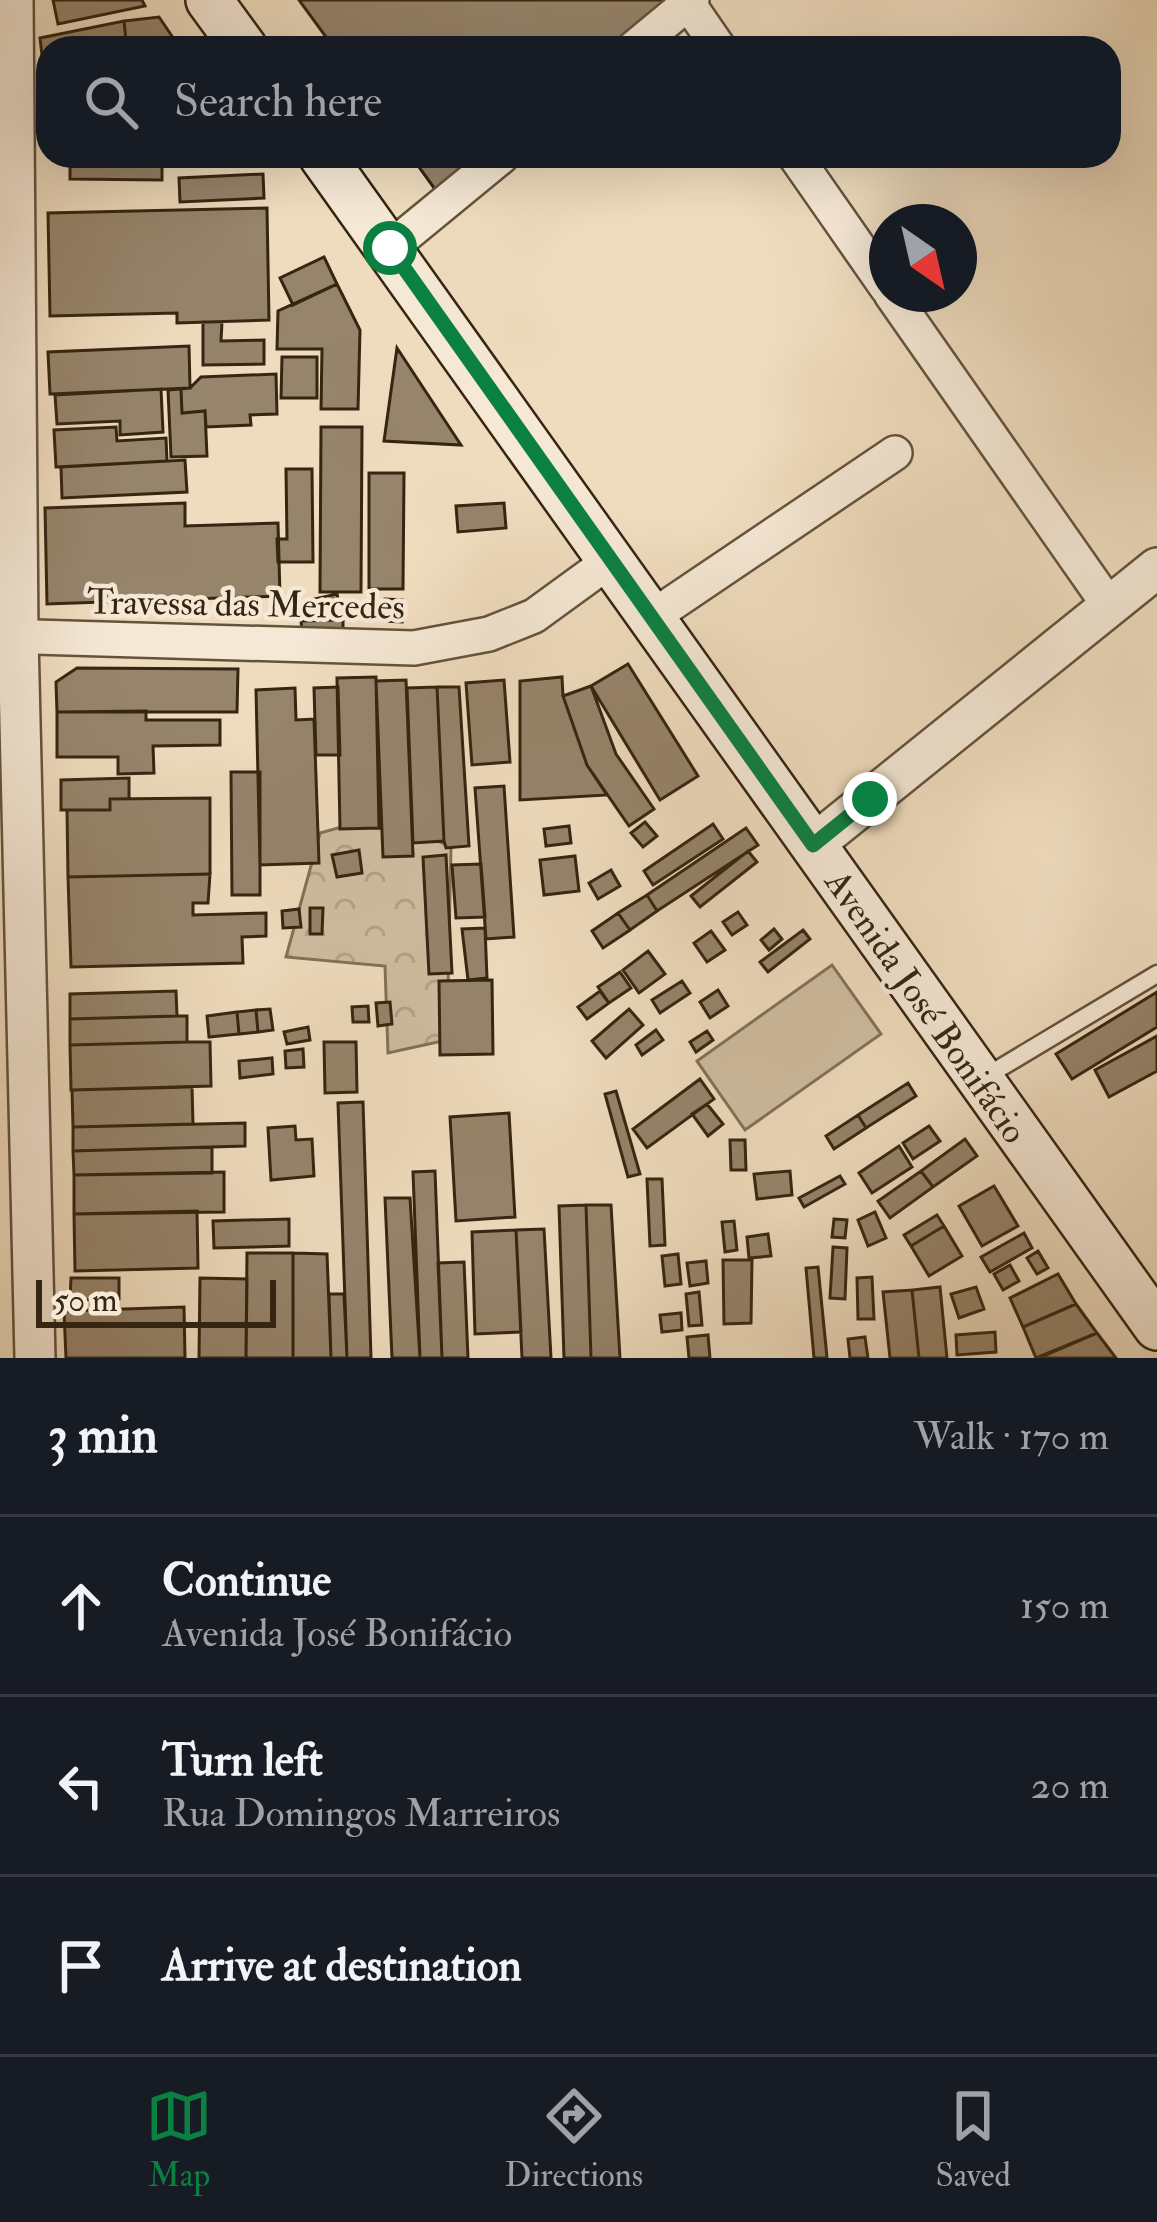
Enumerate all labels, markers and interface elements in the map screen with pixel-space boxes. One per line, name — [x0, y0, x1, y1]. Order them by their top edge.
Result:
search box — [36, 36, 1121, 168]
icon: search — [78, 69, 144, 135]
text: Search here — [174, 74, 382, 130]
north arrow — [869, 204, 977, 312]
route start — [363, 221, 417, 275]
street label: Travessa das Mercedes — [87, 579, 405, 630]
route end — [843, 772, 897, 826]
street label: Avenida José Bonifácio — [814, 861, 1037, 1152]
scale bar — [36, 1274, 276, 1327]
text: 50 m — [54, 1280, 118, 1321]
text: 3 min — [48, 1404, 158, 1468]
text: Walk · 170 m — [914, 1412, 1109, 1461]
text: Continue — [162, 1553, 331, 1609]
icon: ahead — [48, 1573, 114, 1639]
text: 150 m — [1020, 1581, 1109, 1630]
text: Avenida José Bonifácio — [162, 1609, 512, 1658]
text: Turn left — [162, 1733, 323, 1789]
icon: left — [48, 1753, 114, 1819]
text: 20 m — [1031, 1761, 1109, 1810]
text: Rua Domingos Marreiros — [162, 1789, 560, 1838]
icon: arrive — [48, 1933, 114, 1999]
text: Arrive at destination — [162, 1938, 522, 1994]
tab: Map — [146, 2083, 212, 2196]
tab: Directions — [505, 2083, 643, 2196]
tab: Saved — [935, 2083, 1011, 2196]

